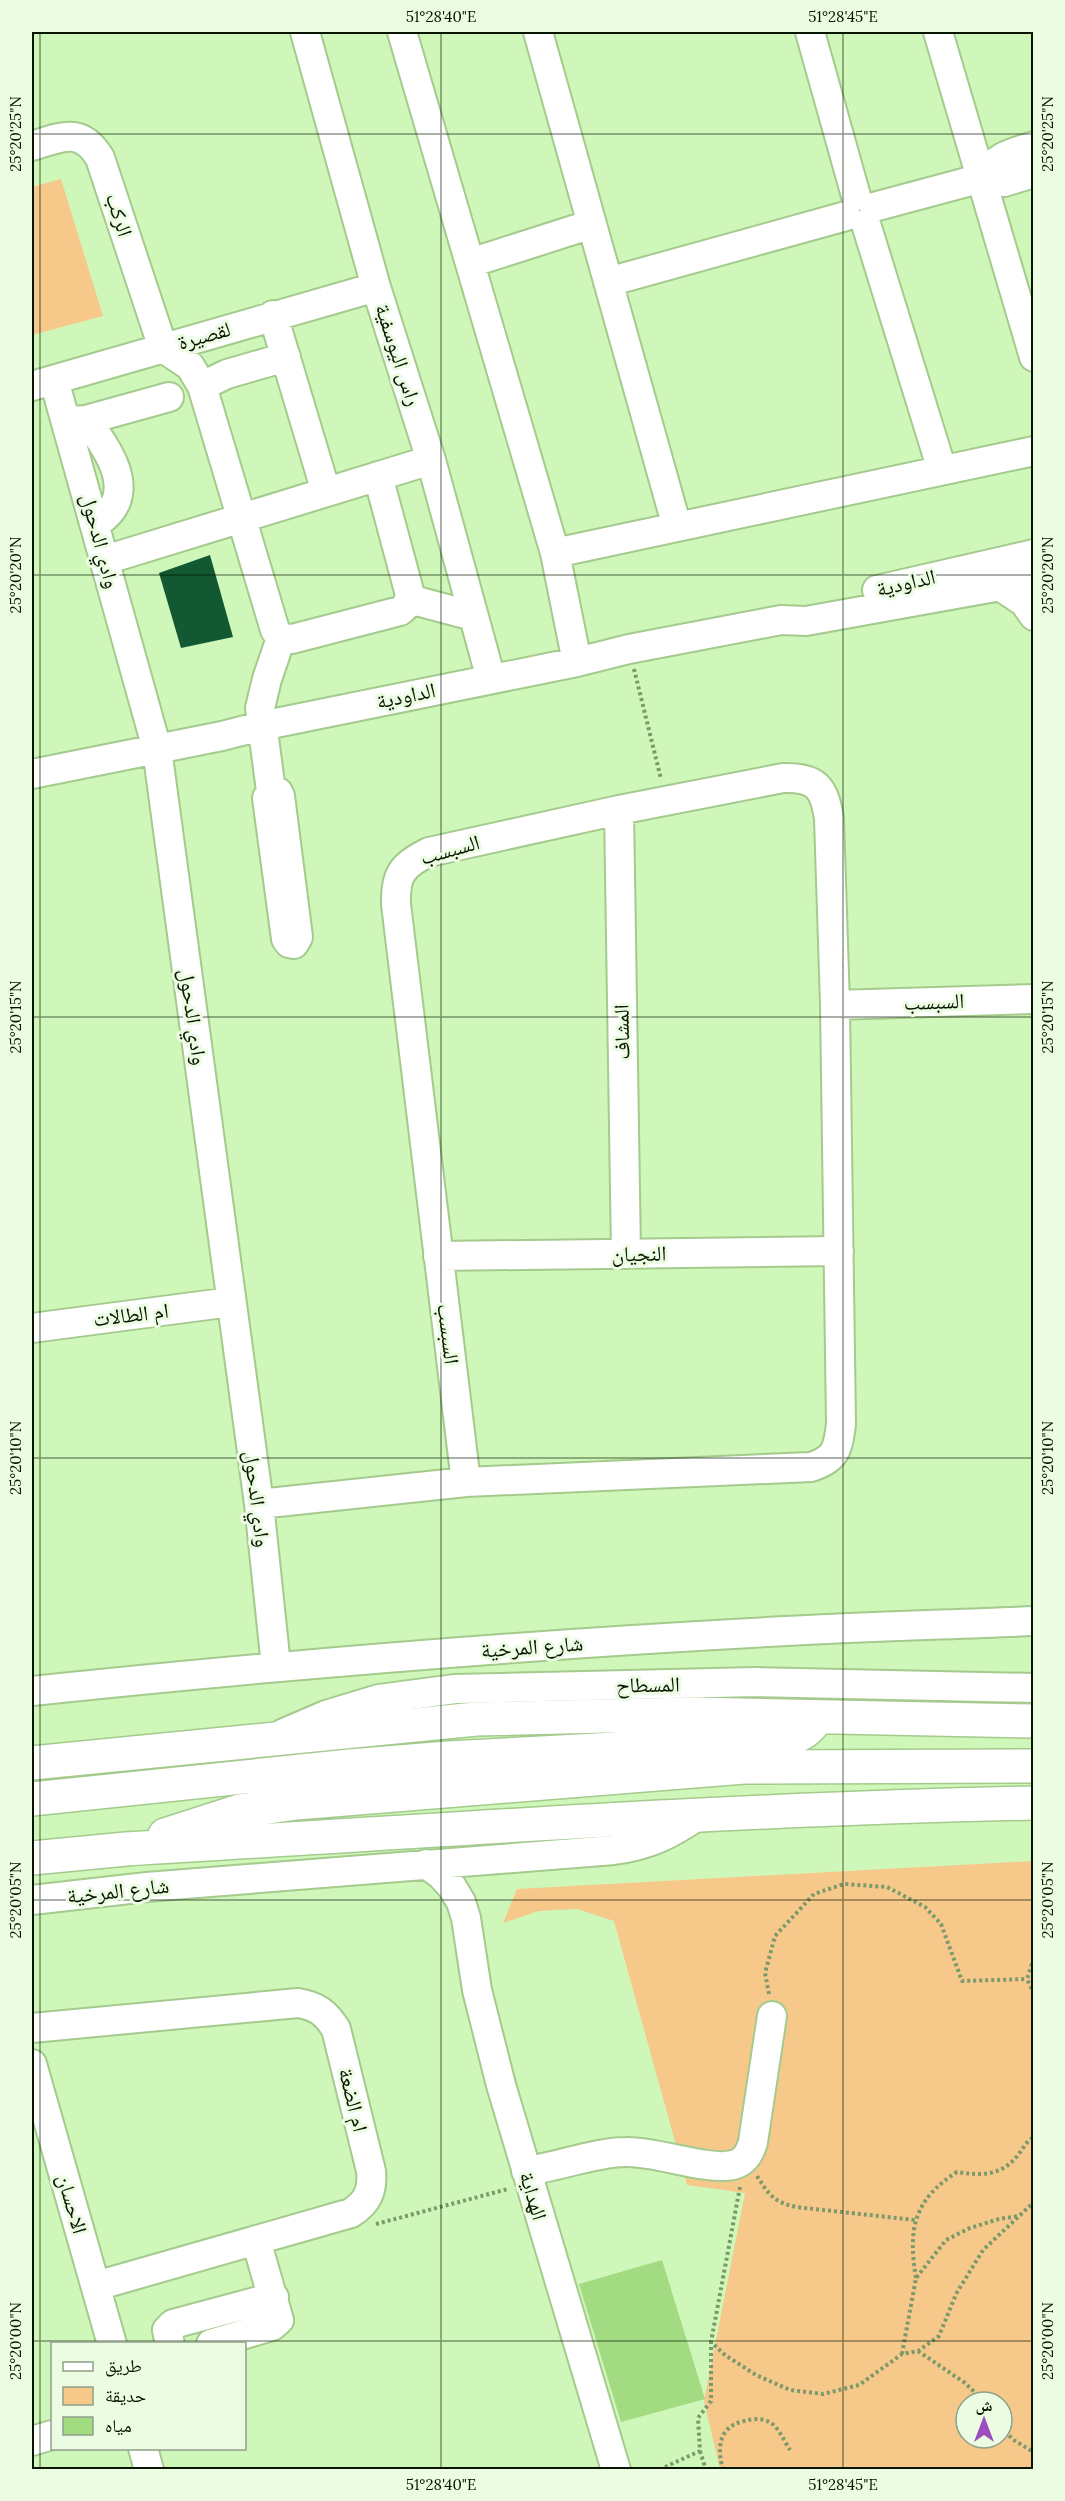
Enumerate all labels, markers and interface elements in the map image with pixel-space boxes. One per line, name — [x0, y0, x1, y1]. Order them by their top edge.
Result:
text: 51°28'40"E — [406, 7, 476, 26]
text: 51°28'45"E — [808, 7, 878, 26]
text: 25°20'25"N — [6, 96, 25, 172]
text: 25°20'25"N — [1038, 96, 1057, 172]
street label: الركب — [100, 190, 139, 240]
street label: راس اليوسفية — [369, 300, 428, 409]
street label: لقصيرة — [174, 315, 233, 356]
street label: وادي الدحول — [72, 490, 126, 592]
text: 25°20'20"N — [6, 537, 25, 613]
text: 25°20'20"N — [1038, 537, 1057, 613]
street label: الداودية — [874, 563, 938, 602]
street label: الداودية — [374, 676, 438, 715]
street label: السبسب — [417, 828, 483, 871]
street label: وادي الدحول — [170, 967, 214, 1067]
text: 25°20'15"N — [6, 980, 25, 1054]
text: 25°20'15"N — [1038, 980, 1057, 1054]
street label: السبسب — [903, 987, 965, 1016]
street label: المشاف — [608, 1004, 635, 1060]
street label: النجيان — [611, 1240, 667, 1267]
street label: ام الطالات — [92, 1296, 170, 1334]
street label: السبسب — [431, 1302, 466, 1366]
text: 25°20'10"N — [6, 1421, 25, 1495]
text: 25°20'10"N — [1038, 1421, 1057, 1495]
street label: وادي الدحول — [235, 1449, 277, 1549]
street label: شارع المرخية — [480, 1629, 584, 1664]
street label: المسطاح — [616, 1670, 680, 1699]
text: 25°20'05"N — [6, 1862, 25, 1938]
text: 25°20'05"N — [1038, 1862, 1057, 1938]
street label: شارع المرخية — [66, 1872, 170, 1909]
street label: ام الضعة — [332, 2065, 374, 2135]
street label: الهداية — [513, 2168, 554, 2223]
street label: الاحسان — [51, 2171, 94, 2237]
text: 25°20'00"N — [6, 2302, 25, 2380]
text: 25°20'00"N — [1038, 2302, 1057, 2380]
legend — [51, 2342, 246, 2450]
text: طريق — [105, 2354, 142, 2377]
text: حديقة — [105, 2384, 146, 2407]
north arrow — [954, 2390, 1014, 2450]
text: ش — [976, 2395, 993, 2415]
text: مياه — [105, 2414, 132, 2437]
text: 51°28'40"E — [406, 2475, 476, 2494]
text: 51°28'45"E — [808, 2475, 878, 2494]

